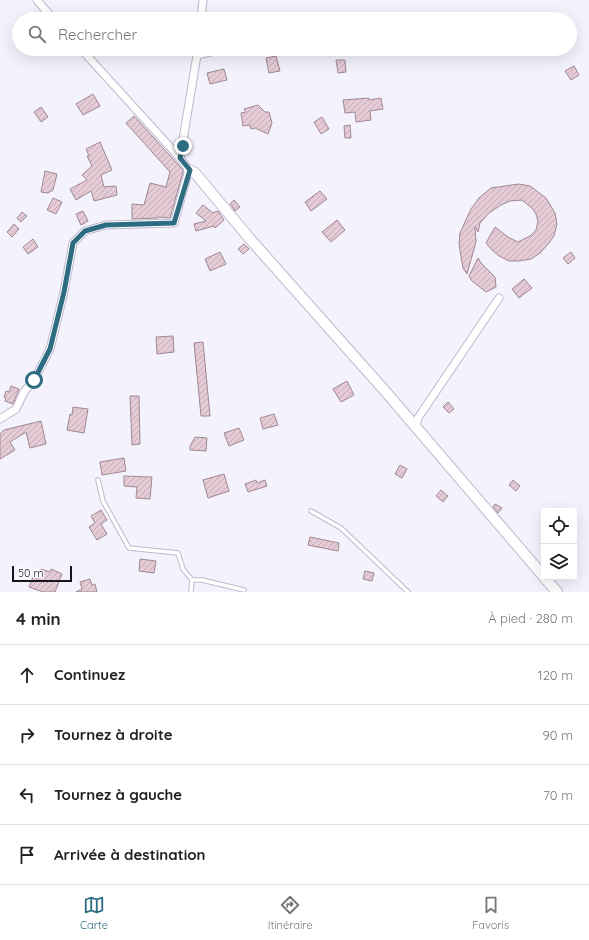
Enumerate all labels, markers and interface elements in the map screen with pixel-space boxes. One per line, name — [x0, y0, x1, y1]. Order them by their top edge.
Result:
search box — [12, 12, 577, 56]
icon: search — [26, 23, 48, 45]
text: Rechercher — [58, 25, 137, 44]
route end — [174, 137, 192, 155]
route start — [25, 371, 43, 389]
map controls — [541, 508, 577, 580]
button: locate — [541, 508, 577, 544]
button: layers — [541, 544, 577, 580]
scale bar — [12, 564, 72, 583]
text: 50 m — [18, 566, 44, 580]
text: 4 min — [16, 608, 61, 629]
text: À pied · 280 m — [488, 610, 573, 626]
icon: ahead — [16, 664, 38, 686]
text: Continuez — [54, 665, 125, 684]
text: 120 m — [538, 667, 573, 683]
icon: right — [16, 724, 38, 746]
text: Tournez à droite — [54, 725, 173, 744]
text: 90 m — [543, 727, 573, 743]
icon: left — [16, 784, 38, 806]
text: Tournez à gauche — [54, 785, 182, 804]
text: 70 m — [543, 787, 573, 803]
icon: arrive — [16, 844, 38, 866]
text: Arrivée à destination — [54, 845, 206, 864]
tab: Carte — [80, 894, 108, 932]
tab: Itinéraire — [268, 894, 313, 932]
tab: Favoris — [472, 894, 509, 932]

